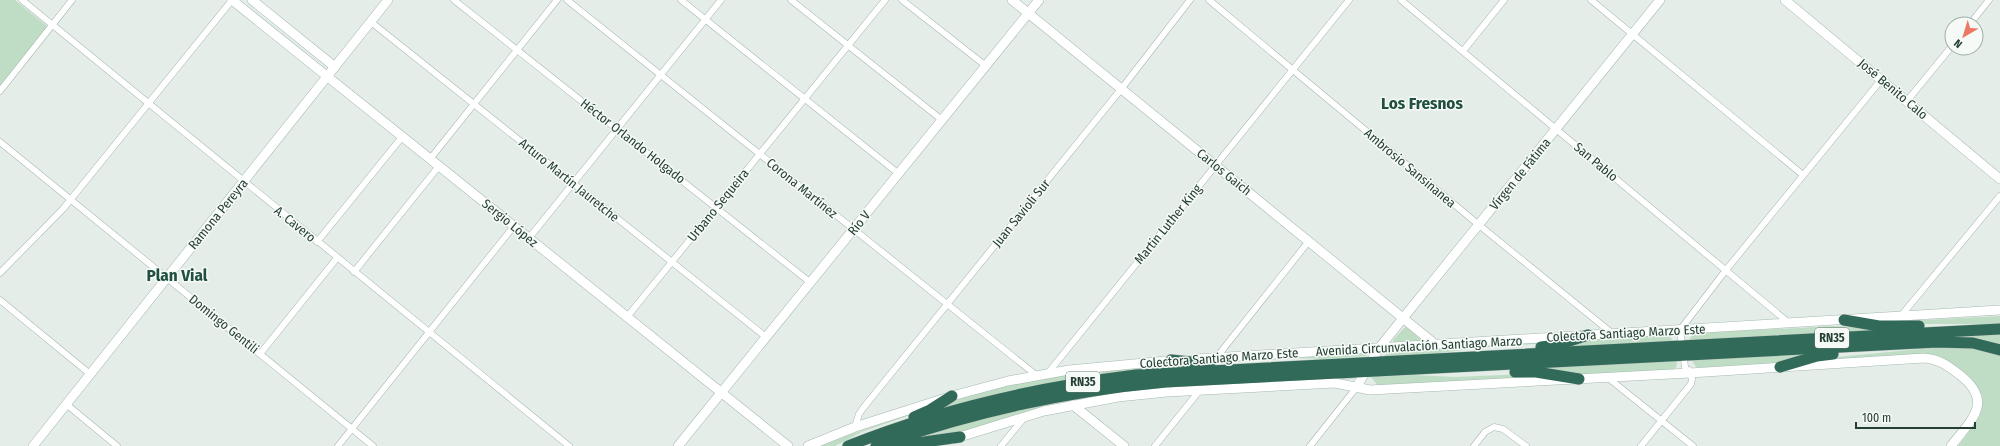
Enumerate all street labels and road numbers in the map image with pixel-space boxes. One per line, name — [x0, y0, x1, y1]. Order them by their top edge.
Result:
street label: José Benito Calo — [1855, 56, 1931, 122]
street label: Héctor Orlando Holgado — [578, 95, 688, 187]
street label: Ambrosio Sansinanea — [1361, 125, 1459, 211]
street label: Arturo Martín Jauretche — [516, 135, 622, 225]
street label: Vírgen de Fátima — [1486, 135, 1554, 213]
street label: San Pablo — [1571, 139, 1621, 185]
street label: Carlos Gaich — [1194, 145, 1254, 199]
street label: Corona Martínez — [764, 155, 840, 221]
street label: Urbano Sequeira — [684, 166, 752, 244]
street label: Ramona Pereyra — [185, 176, 251, 252]
street label: Juan Savioli Sur — [989, 176, 1053, 250]
street label: Martin Luther King — [1131, 180, 1205, 267]
street label: Sergio López — [479, 196, 541, 250]
street label: A. Cavero — [271, 203, 319, 245]
street label: Río V — [845, 208, 874, 238]
street label: Domingo Gentili — [186, 291, 262, 357]
street label: Colectora Santiago Marzo Este — [1546, 321, 1706, 345]
road number: RN35 — [1815, 328, 1849, 348]
street label: Avenida Circunvalación Santiago Marzo — [1315, 333, 1523, 359]
street label: Colectora Santiago Marzo Este — [1139, 345, 1299, 371]
road number: RN35 — [1066, 372, 1100, 392]

